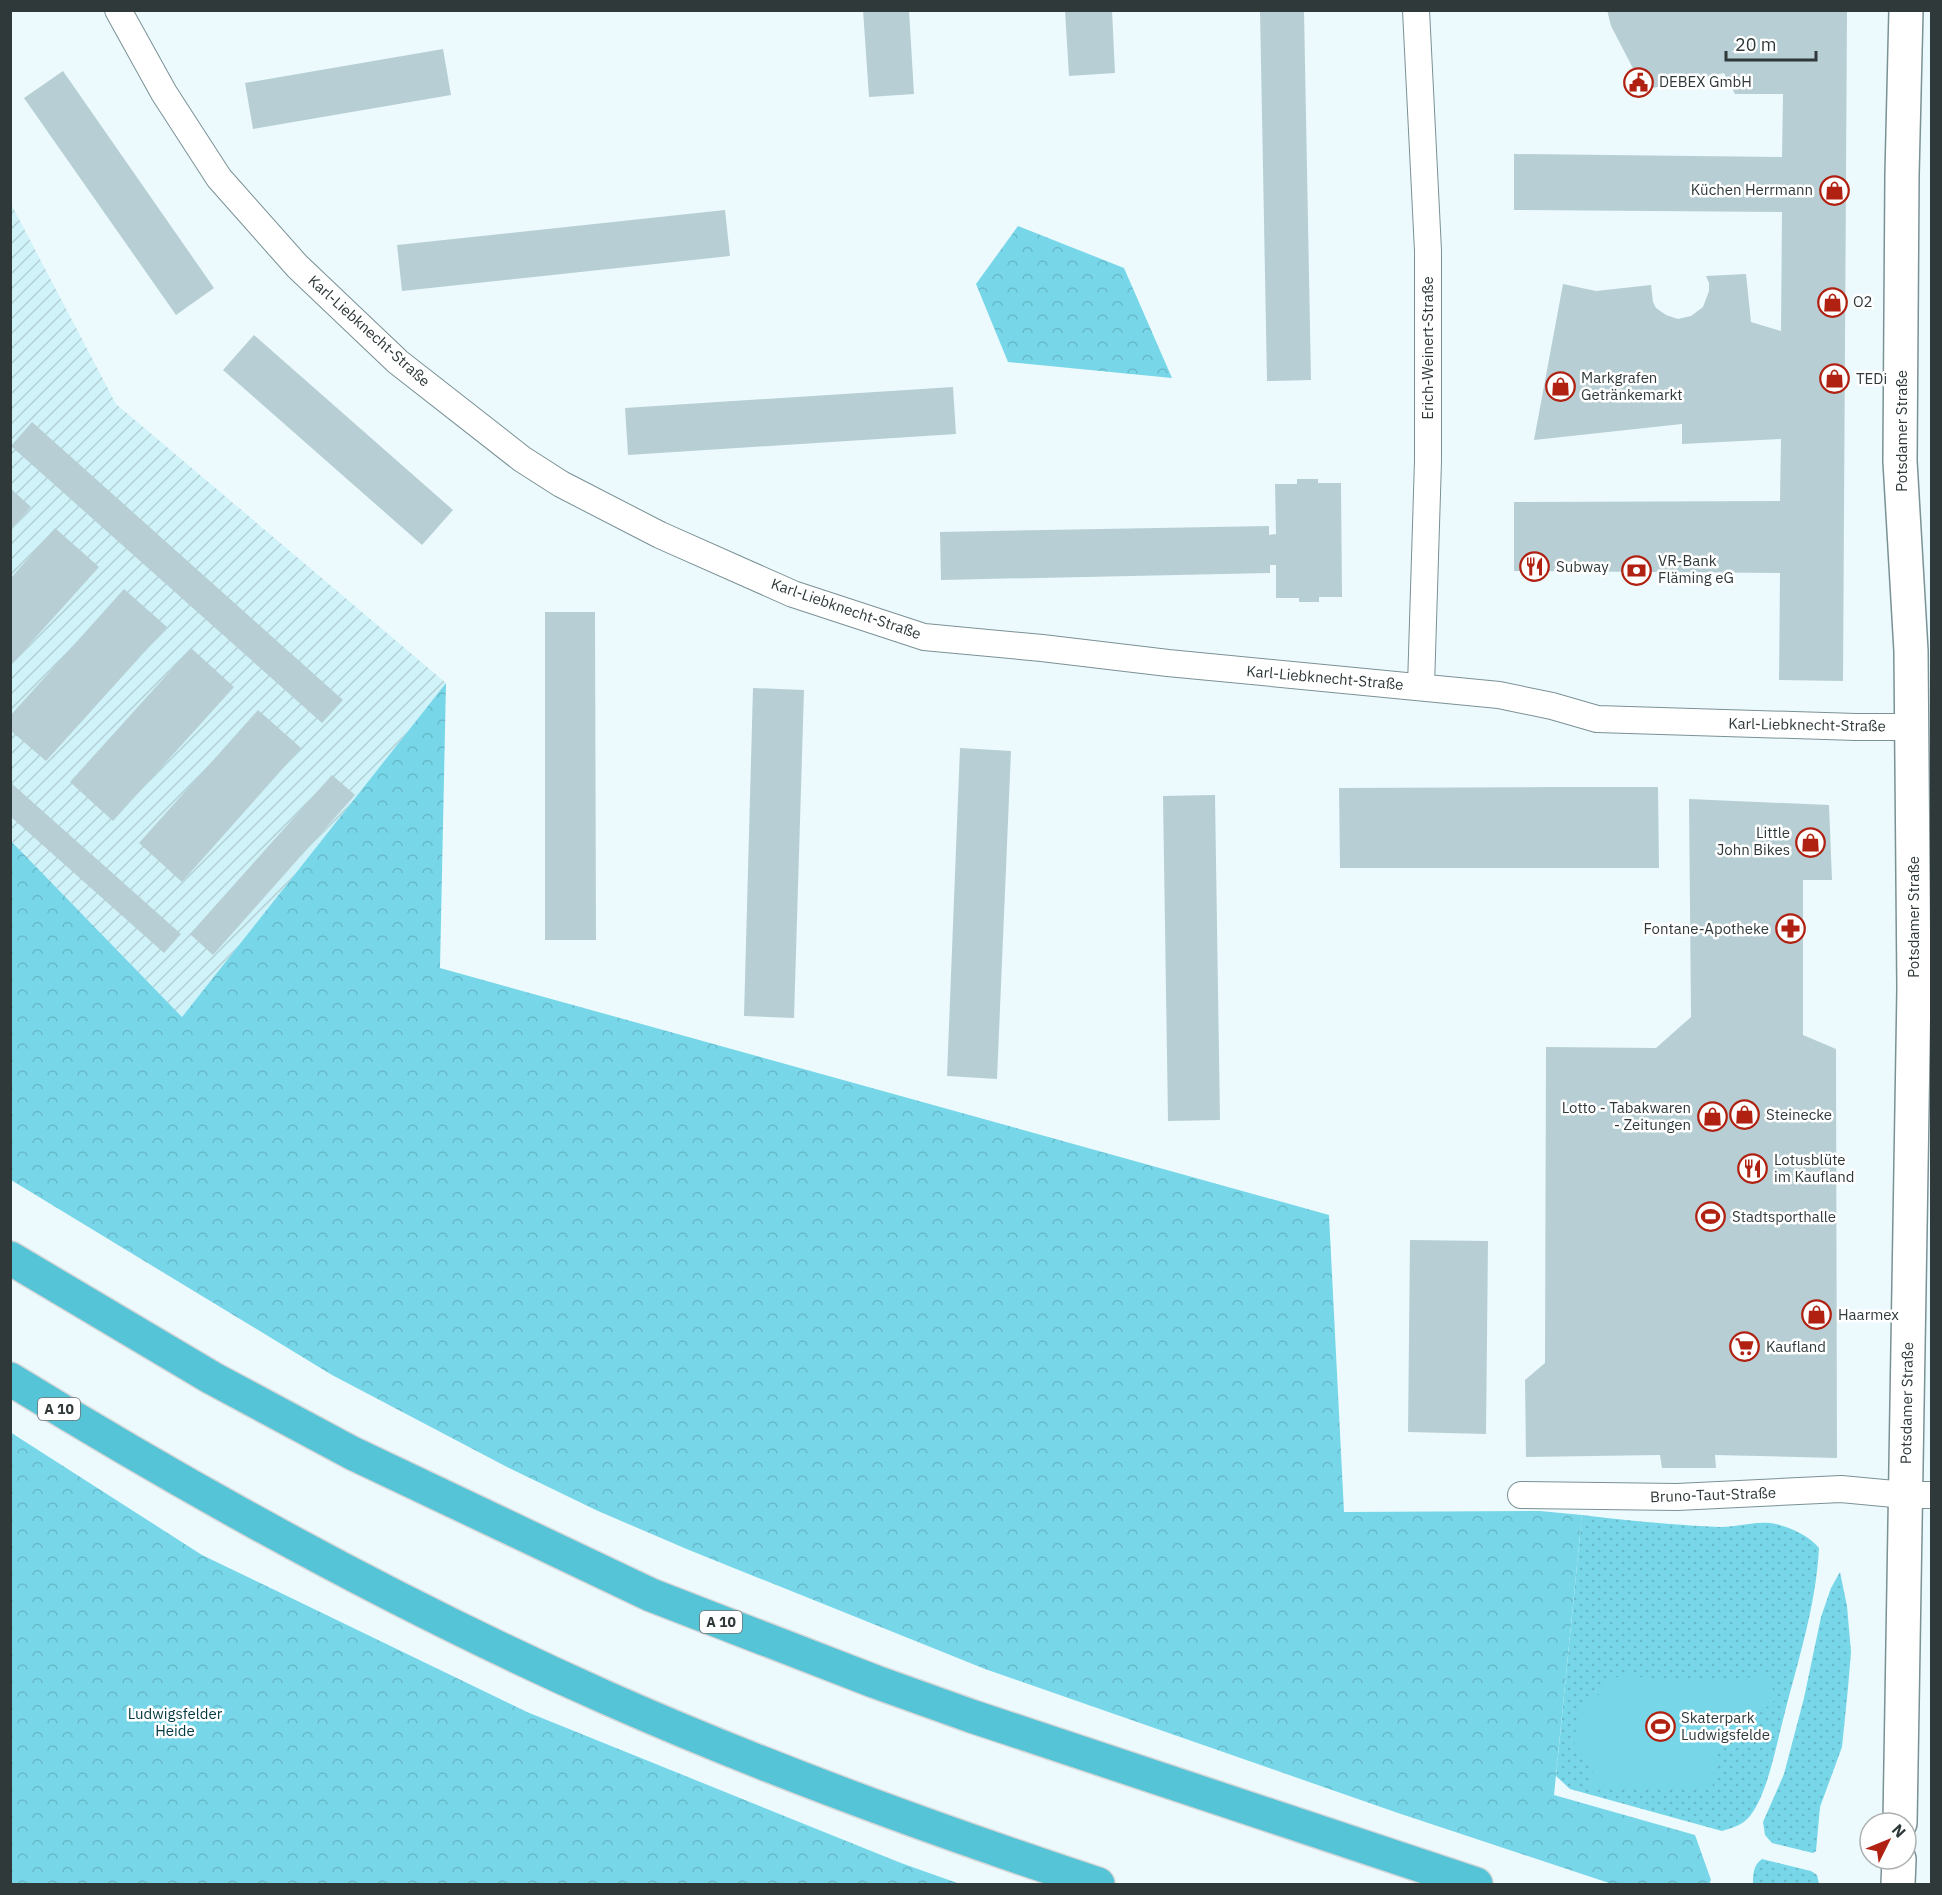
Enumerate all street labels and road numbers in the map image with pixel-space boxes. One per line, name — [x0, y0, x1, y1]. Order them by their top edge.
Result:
street label: Karl-Liebknecht-Straße — [304, 271, 434, 390]
street label: Erich-Weinert-Straße — [1418, 276, 1437, 420]
street label: Potsdamer Straße — [1892, 370, 1911, 492]
street label: Karl-Liebknecht-Straße — [769, 574, 924, 643]
street label: Karl-Liebknecht-Straße — [1246, 661, 1404, 694]
street label: Karl-Liebknecht-Straße — [1728, 714, 1886, 735]
street label: Potsdamer Straße — [1904, 856, 1923, 978]
street label: Potsdamer Straße — [1896, 1342, 1917, 1464]
road number: A 10 — [38, 1398, 80, 1420]
street label: Bruno-Taut-Straße — [1650, 1483, 1776, 1506]
road number: A 10 — [700, 1611, 742, 1633]

